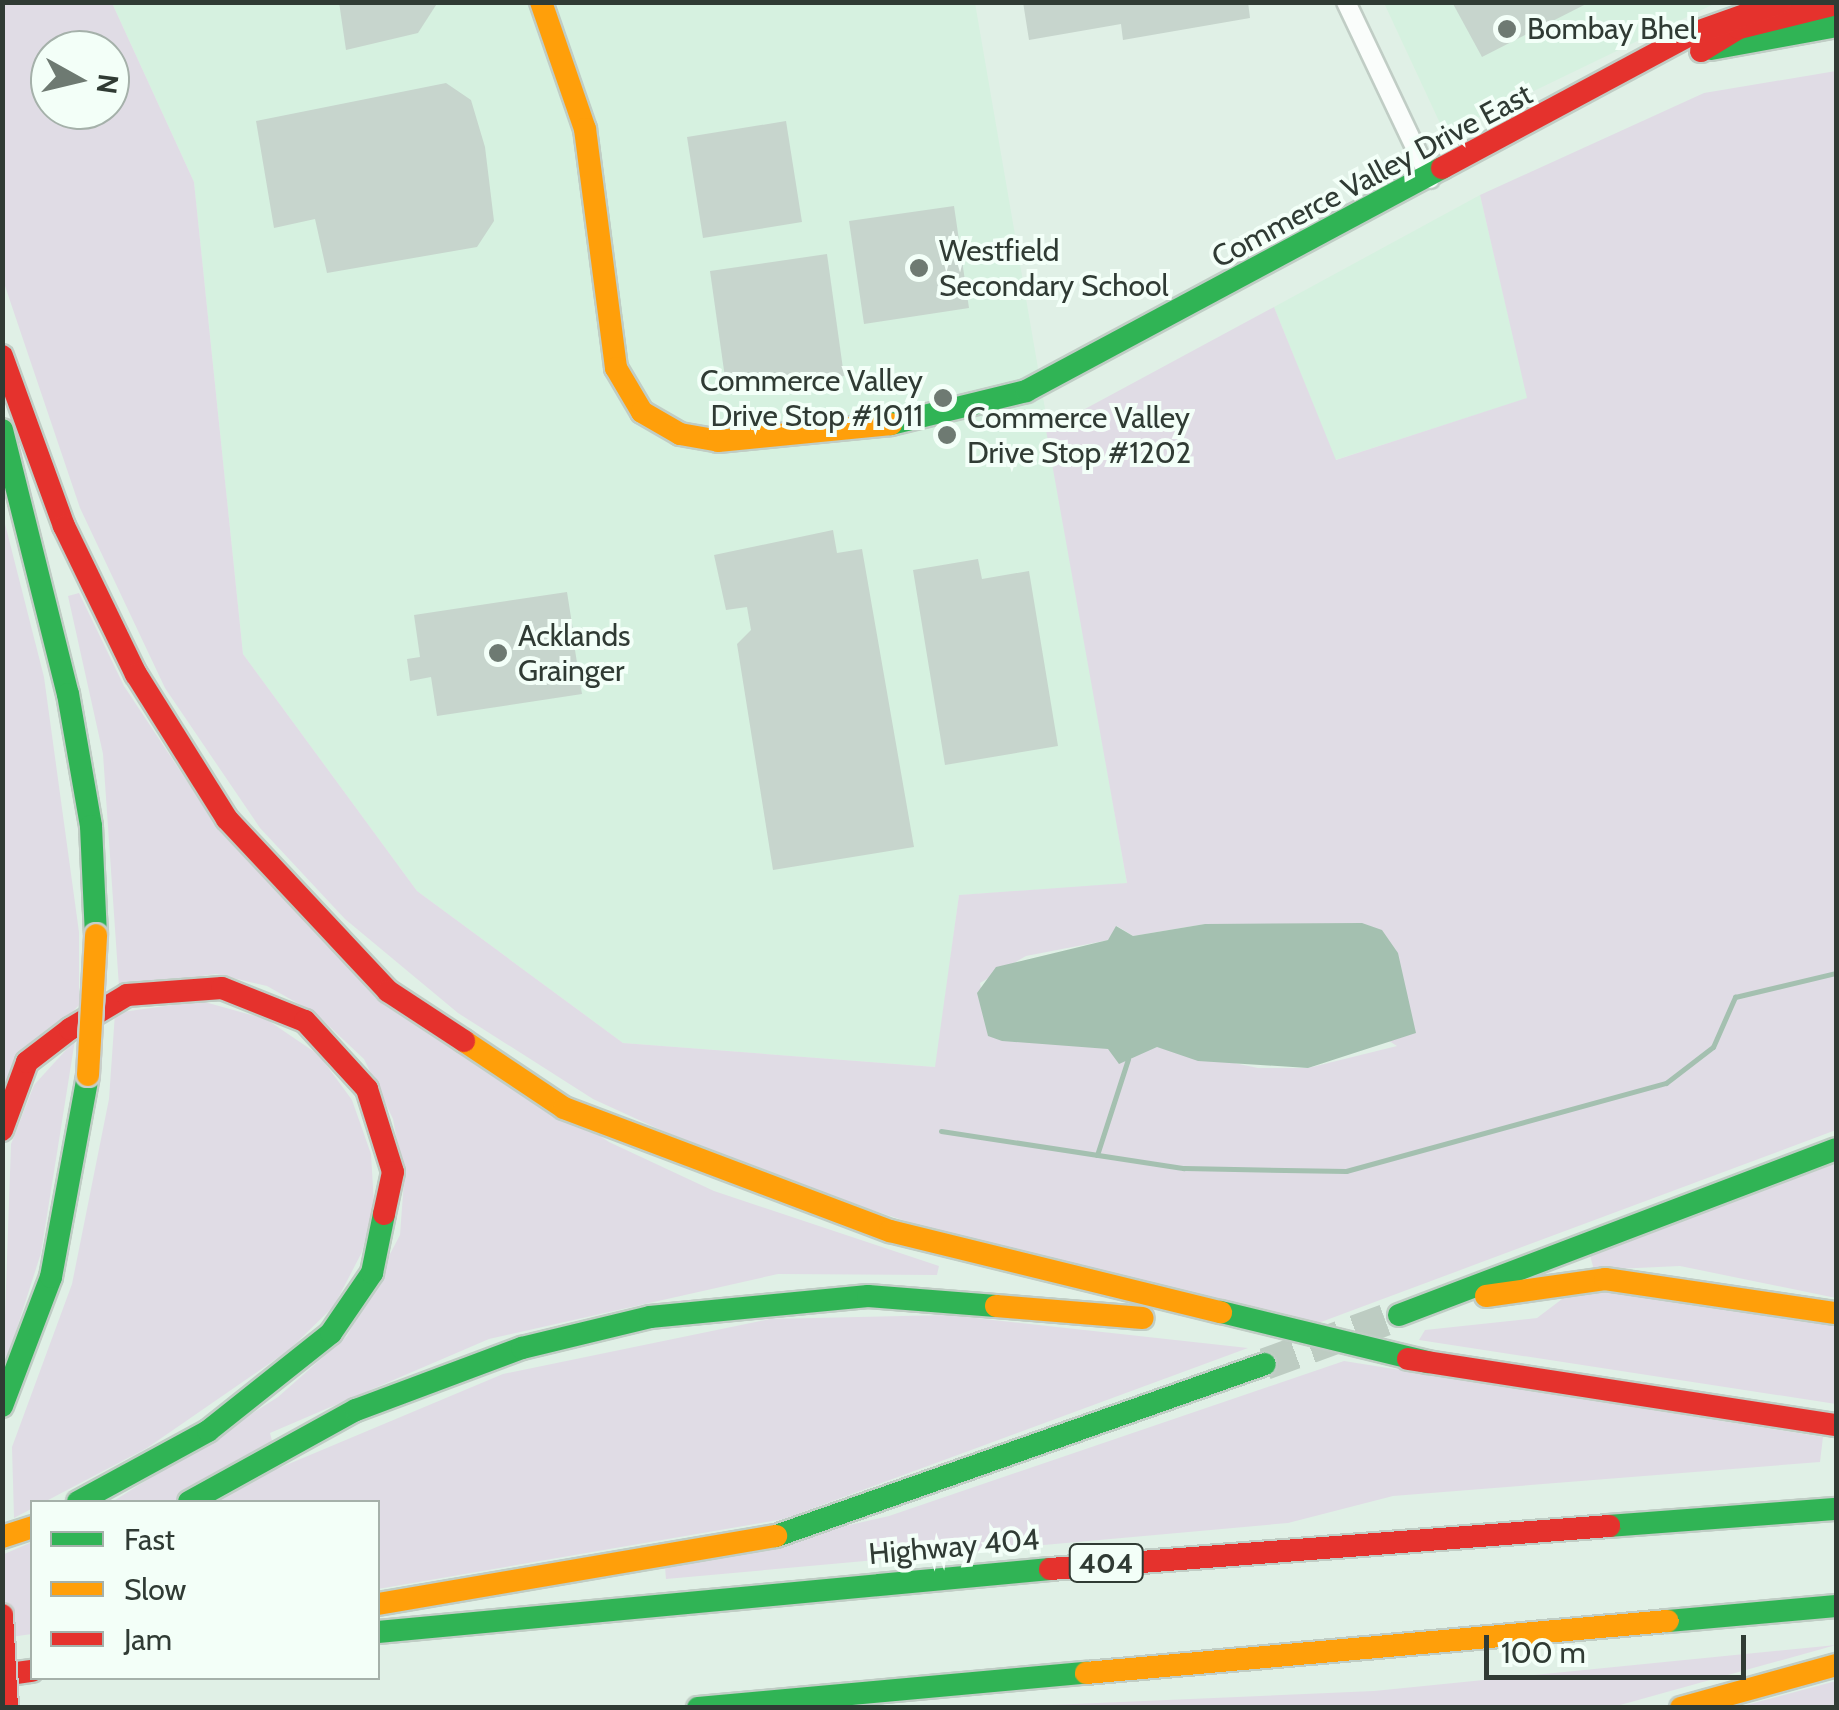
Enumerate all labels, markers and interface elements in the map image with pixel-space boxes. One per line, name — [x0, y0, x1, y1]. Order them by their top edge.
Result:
place label: Bombay Bhel — [1527, 11, 1696, 47]
marker: Bombay Bhel — [1496, 18, 1518, 40]
north arrow — [30, 30, 130, 130]
text: N — [90, 72, 126, 96]
street label: Commerce Valley Drive East — [1206, 76, 1538, 276]
place label: Westfield Secondary School — [939, 233, 1168, 304]
marker: Westfield Secondary School — [908, 257, 930, 279]
place label: Commerce Valley Drive Stop #1011 — [700, 363, 923, 434]
marker: Commerce Valley Drive Stop #1011 — [932, 387, 954, 409]
place label: Commerce Valley Drive Stop #1202 — [967, 400, 1191, 470]
marker: Commerce Valley Drive Stop #1202 — [936, 424, 958, 446]
place label: Acklands Grainger — [518, 618, 631, 688]
marker: Acklands Grainger — [487, 642, 509, 664]
legend — [30, 1500, 380, 1680]
text: Fast — [124, 1521, 175, 1558]
street label: Highway 404 — [867, 1522, 1041, 1572]
road number: 404 — [1068, 1540, 1144, 1586]
text: Slow — [124, 1571, 186, 1608]
scale bar — [1489, 1615, 1752, 1677]
text: Jam — [124, 1621, 172, 1658]
text: 100 m — [1501, 1634, 1586, 1671]

